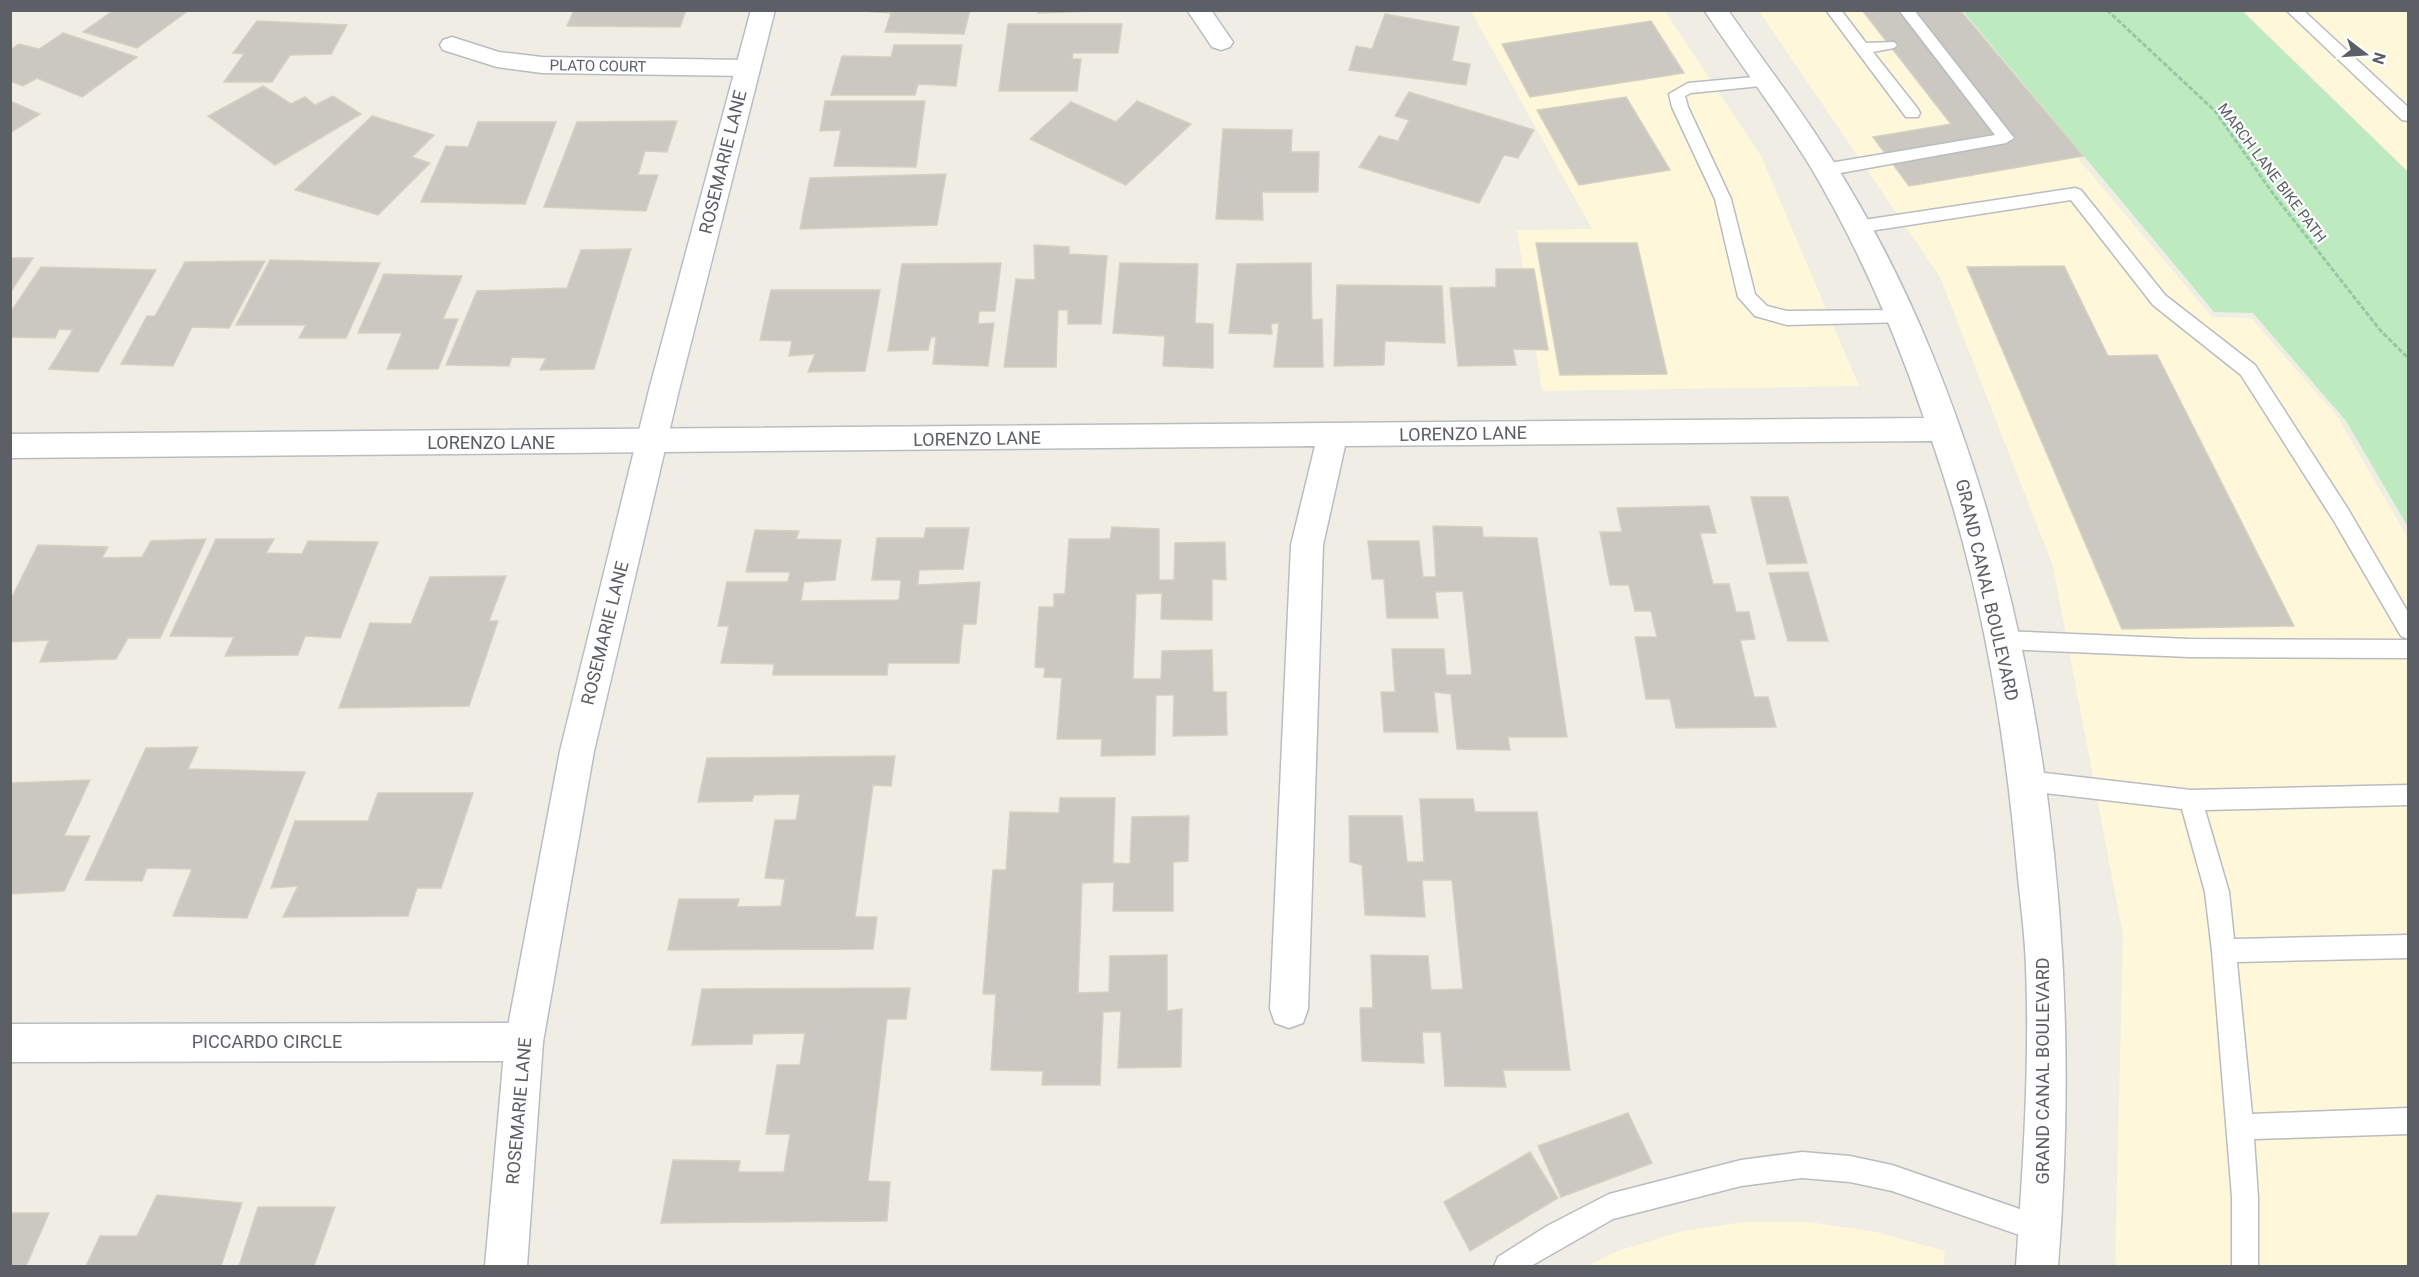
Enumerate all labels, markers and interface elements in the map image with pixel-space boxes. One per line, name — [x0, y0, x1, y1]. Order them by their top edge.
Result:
north arrow — [2335, 24, 2395, 84]
text: N — [2368, 50, 2390, 66]
street label: PLATO COURT — [549, 56, 647, 76]
street label: ROSEMARIE LANE — [695, 88, 751, 236]
street label: MARCH LANE BIKE PATH — [2214, 100, 2330, 246]
street label: LORENZO LANE — [1399, 422, 1527, 445]
street label: LORENZO LANE — [913, 427, 1041, 450]
street label: LORENZO LANE — [427, 432, 555, 453]
street label: GRAND CANAL BOULEVARD — [1952, 477, 2023, 703]
street label: ROSEMARIE LANE — [577, 559, 633, 707]
street label: GRAND CANAL BOULEVARD — [2032, 957, 2053, 1185]
street label: PICCARDO CIRCLE — [192, 1031, 342, 1052]
street label: ROSEMARIE LANE — [502, 1037, 535, 1185]

